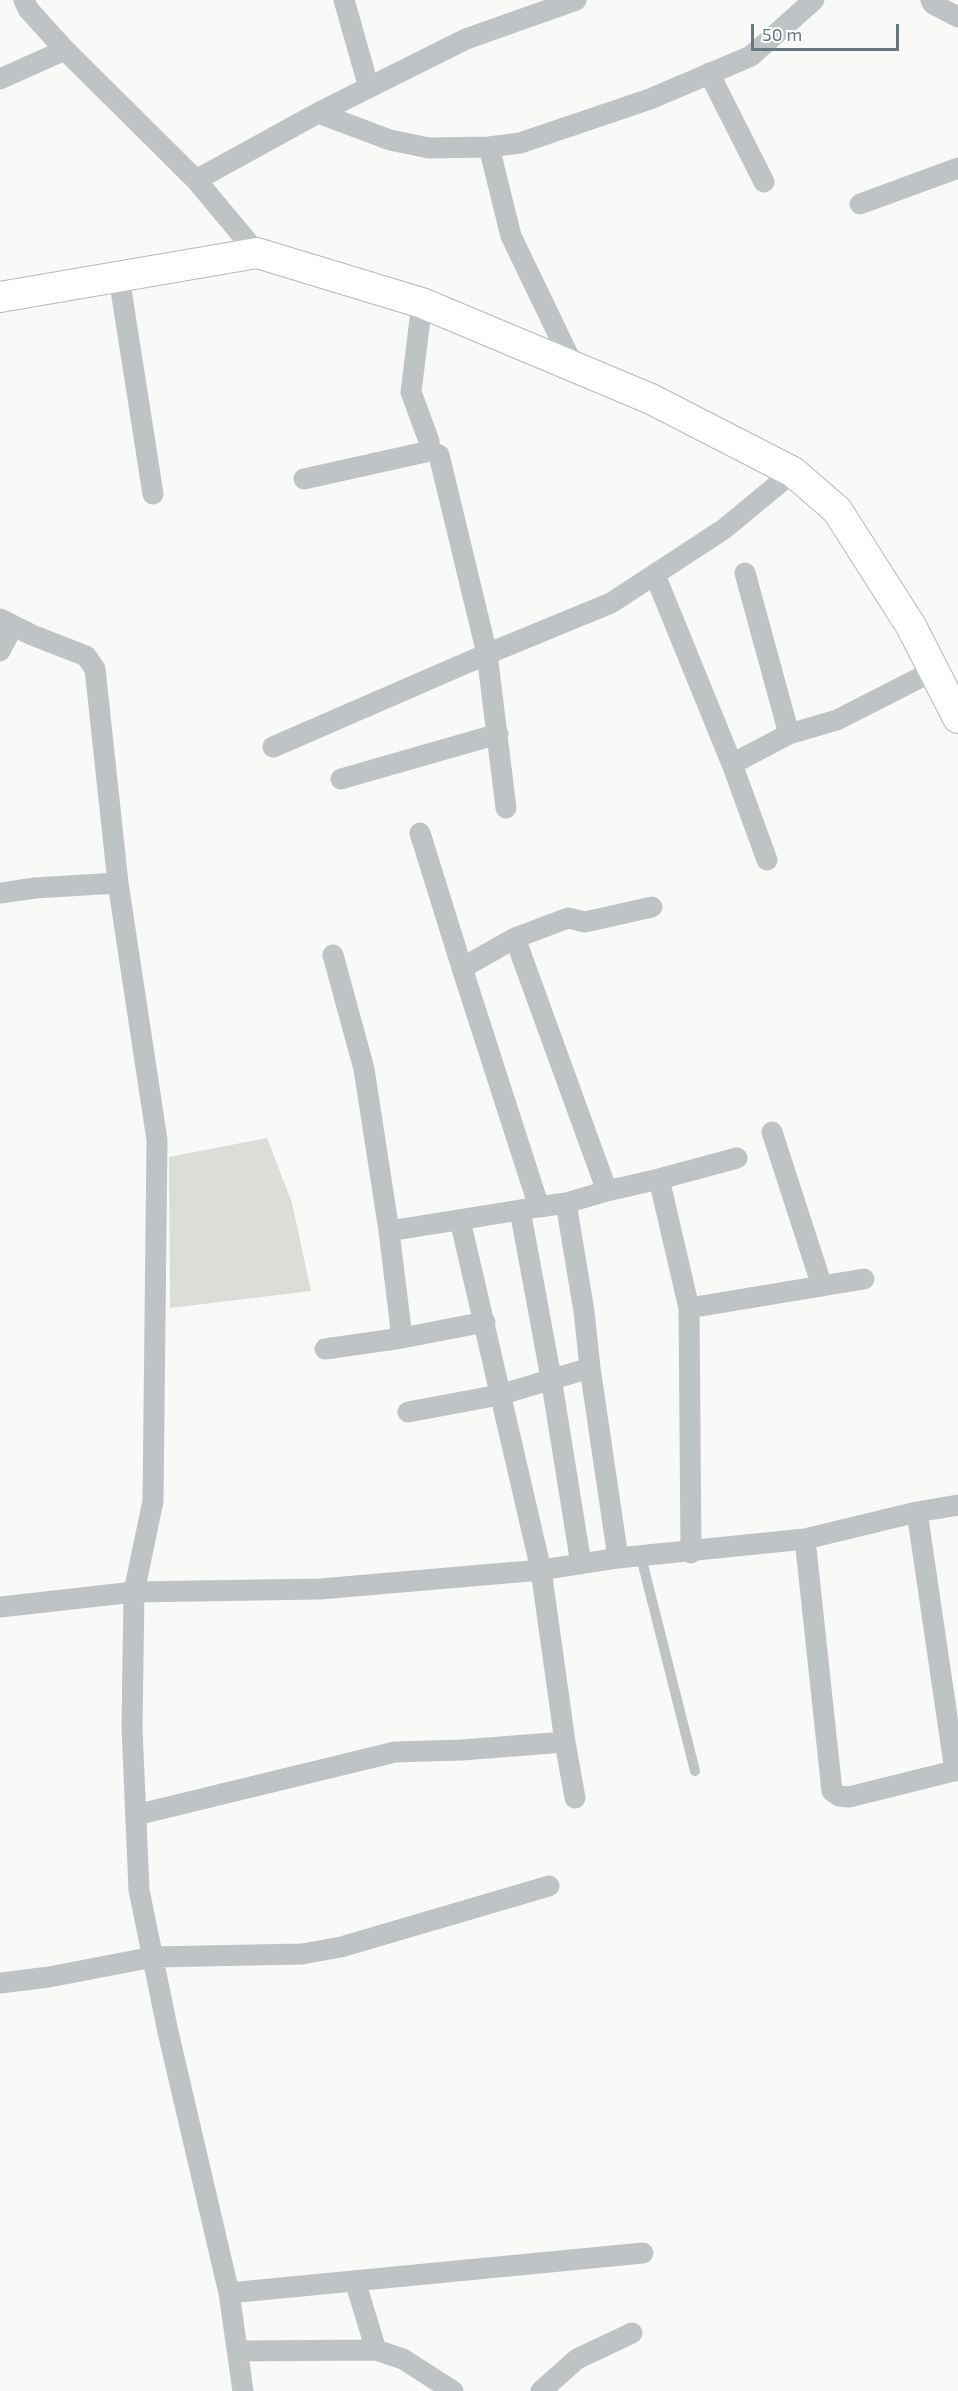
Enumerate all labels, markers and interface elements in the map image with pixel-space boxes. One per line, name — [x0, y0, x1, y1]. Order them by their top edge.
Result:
scale bar — [754, 12, 902, 50]
text: 50 m — [762, 23, 802, 45]

